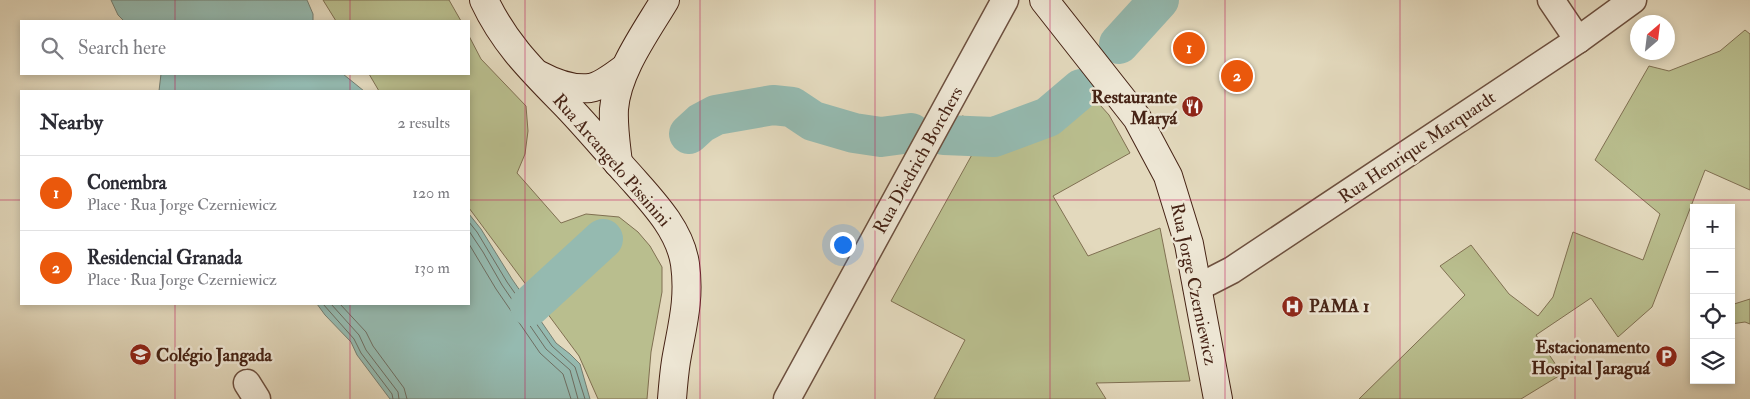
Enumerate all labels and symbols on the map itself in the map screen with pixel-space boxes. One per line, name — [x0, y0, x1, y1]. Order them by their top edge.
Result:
north arrow — [1630, 15, 1675, 60]
pin: 1 — [1173, 29, 1205, 67]
pin: 2 — [1221, 57, 1253, 95]
street label: Rua Diedrich Borchers — [868, 82, 969, 238]
place label: Restaurante Maryá — [1091, 86, 1178, 130]
street label: Rua Henrique Marquardt — [1334, 86, 1500, 209]
street label: Rua Arcangelo Pissinini — [547, 89, 676, 232]
restaurant icon: Restaurante Maryá — [1181, 95, 1205, 119]
street label: Rua Jorge Czerniewicz — [1165, 201, 1222, 367]
your location — [830, 232, 856, 258]
hospital icon: PAMA 1 — [1281, 294, 1305, 318]
place label: PAMA 1 — [1309, 295, 1369, 318]
place label: Estacionamento Hospital Jaraguá — [1531, 336, 1651, 380]
school or university icon: Colégio Jangada — [128, 343, 152, 367]
place label: Colégio Jangada — [156, 344, 273, 367]
parking icon: Estacionamento Hospital Jaraguá — [1654, 345, 1678, 369]

